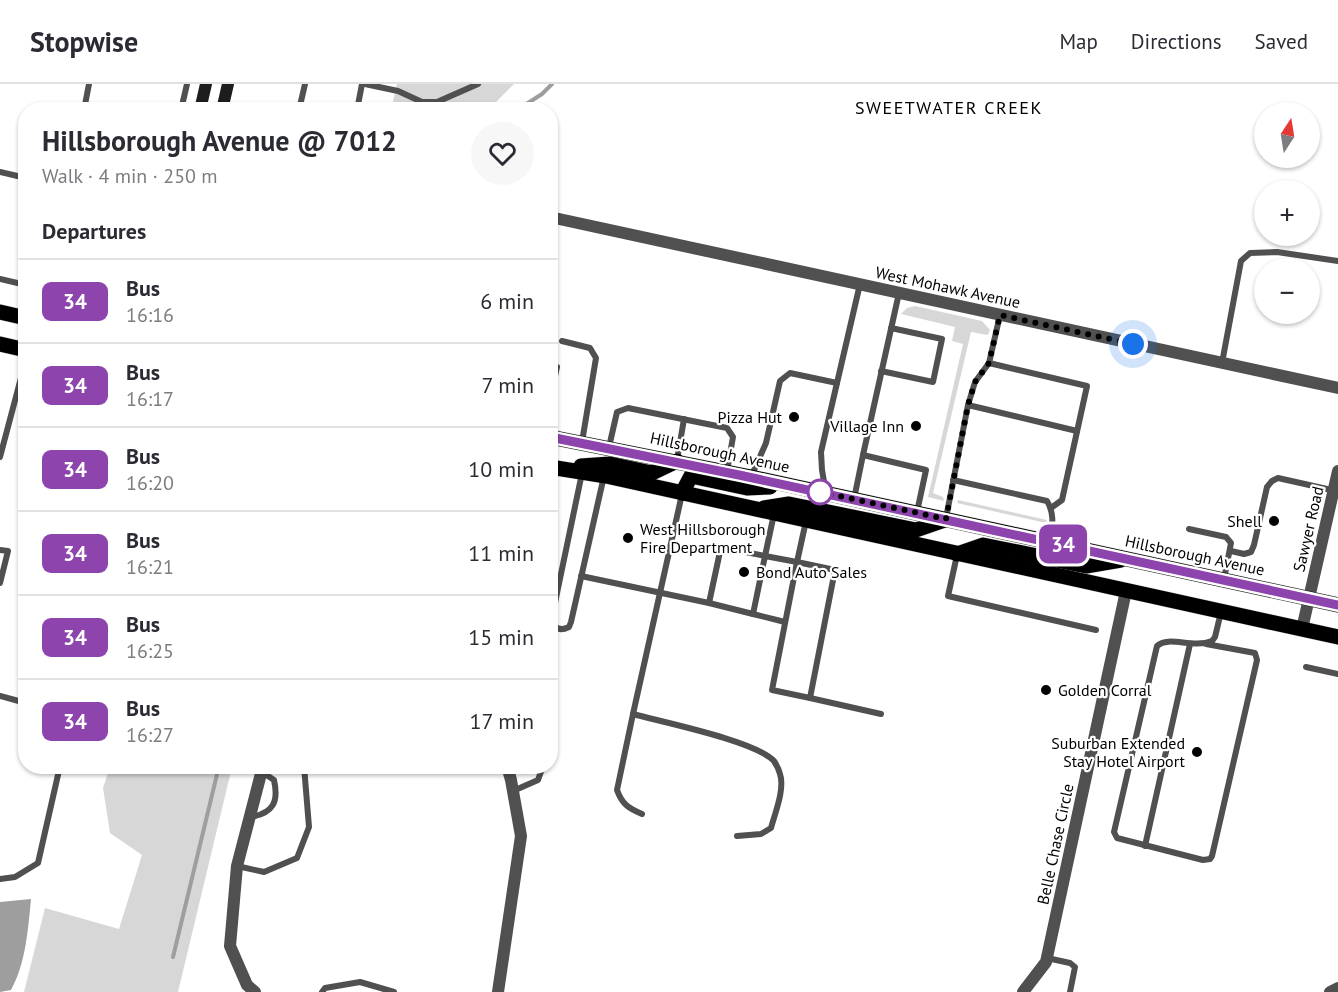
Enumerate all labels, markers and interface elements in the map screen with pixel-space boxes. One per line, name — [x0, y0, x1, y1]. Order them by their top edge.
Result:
text: Stopwise — [30, 23, 138, 60]
text: Map — [1059, 28, 1098, 55]
text: Directions — [1131, 28, 1222, 55]
text: Saved — [1255, 28, 1308, 55]
district label: SWEETWATER CREEK — [855, 96, 1043, 119]
north arrow — [1254, 102, 1320, 168]
map controls — [1254, 102, 1320, 324]
text: Hillsborough Avenue @ 7012 — [42, 122, 397, 159]
button: heart — [471, 122, 534, 185]
text: Walk · 4 min · 250 m — [42, 163, 218, 189]
button: + — [1254, 180, 1320, 246]
text: Departures — [42, 217, 146, 245]
button: − — [1254, 258, 1320, 324]
street label: West Mohawk Avenue — [874, 262, 1022, 312]
text: Bus — [126, 274, 160, 302]
text: 6 min — [480, 287, 534, 315]
text: 34 — [63, 288, 87, 315]
text: 16:16 — [126, 302, 174, 328]
your location — [1118, 329, 1148, 359]
text: Bus — [126, 358, 160, 386]
text: 7 min — [482, 371, 534, 399]
text: 34 — [63, 372, 87, 399]
text: 16:17 — [126, 386, 174, 412]
place label: Pizza Hut — [717, 407, 783, 427]
marker: Pizza Hut — [787, 410, 801, 424]
place label: Village Inn — [829, 416, 904, 436]
marker: Village Inn — [909, 419, 923, 433]
street label: Hillsborough Avenue — [648, 427, 792, 477]
text: Bus — [126, 442, 160, 470]
text: 10 min — [468, 455, 534, 483]
text: 34 — [63, 456, 87, 483]
text: 16:20 — [126, 470, 174, 496]
unlabelled marker — [807, 479, 833, 505]
street label: Sawyer Road — [1288, 484, 1328, 574]
place label: Shell — [1227, 511, 1262, 531]
marker: Shell — [1267, 514, 1281, 528]
place label: West Hillsborough Fire Department — [640, 519, 765, 557]
line badge: 34 — [1036, 524, 1090, 564]
text: Bus — [126, 526, 160, 554]
street label: Hillsborough Avenue — [1123, 530, 1267, 580]
marker: West Hillsborough Fire Department — [621, 531, 635, 545]
text: 34 — [1051, 531, 1075, 558]
text: 11 min — [468, 539, 534, 567]
text: 34 — [63, 540, 87, 567]
text: 16:21 — [126, 554, 174, 580]
place label: Bond Auto Sales — [756, 562, 867, 582]
marker: Bond Auto Sales — [737, 565, 751, 579]
text: Bus — [126, 610, 160, 638]
text: 15 min — [468, 623, 534, 651]
text: 34 — [63, 624, 87, 651]
text: 16:25 — [126, 638, 174, 664]
place label: Golden Corral — [1058, 680, 1152, 700]
marker: Golden Corral — [1039, 683, 1053, 697]
text: Bus — [126, 694, 160, 722]
text: 17 min — [470, 707, 534, 735]
text: 34 — [63, 708, 87, 735]
text: 16:27 — [126, 722, 174, 748]
place label: Suburban Extended Stay Hotel Airport — [1051, 733, 1186, 771]
marker: Suburban Extended Stay Hotel Airport — [1190, 745, 1204, 759]
street label: Belle Chase Circle — [1032, 782, 1078, 906]

